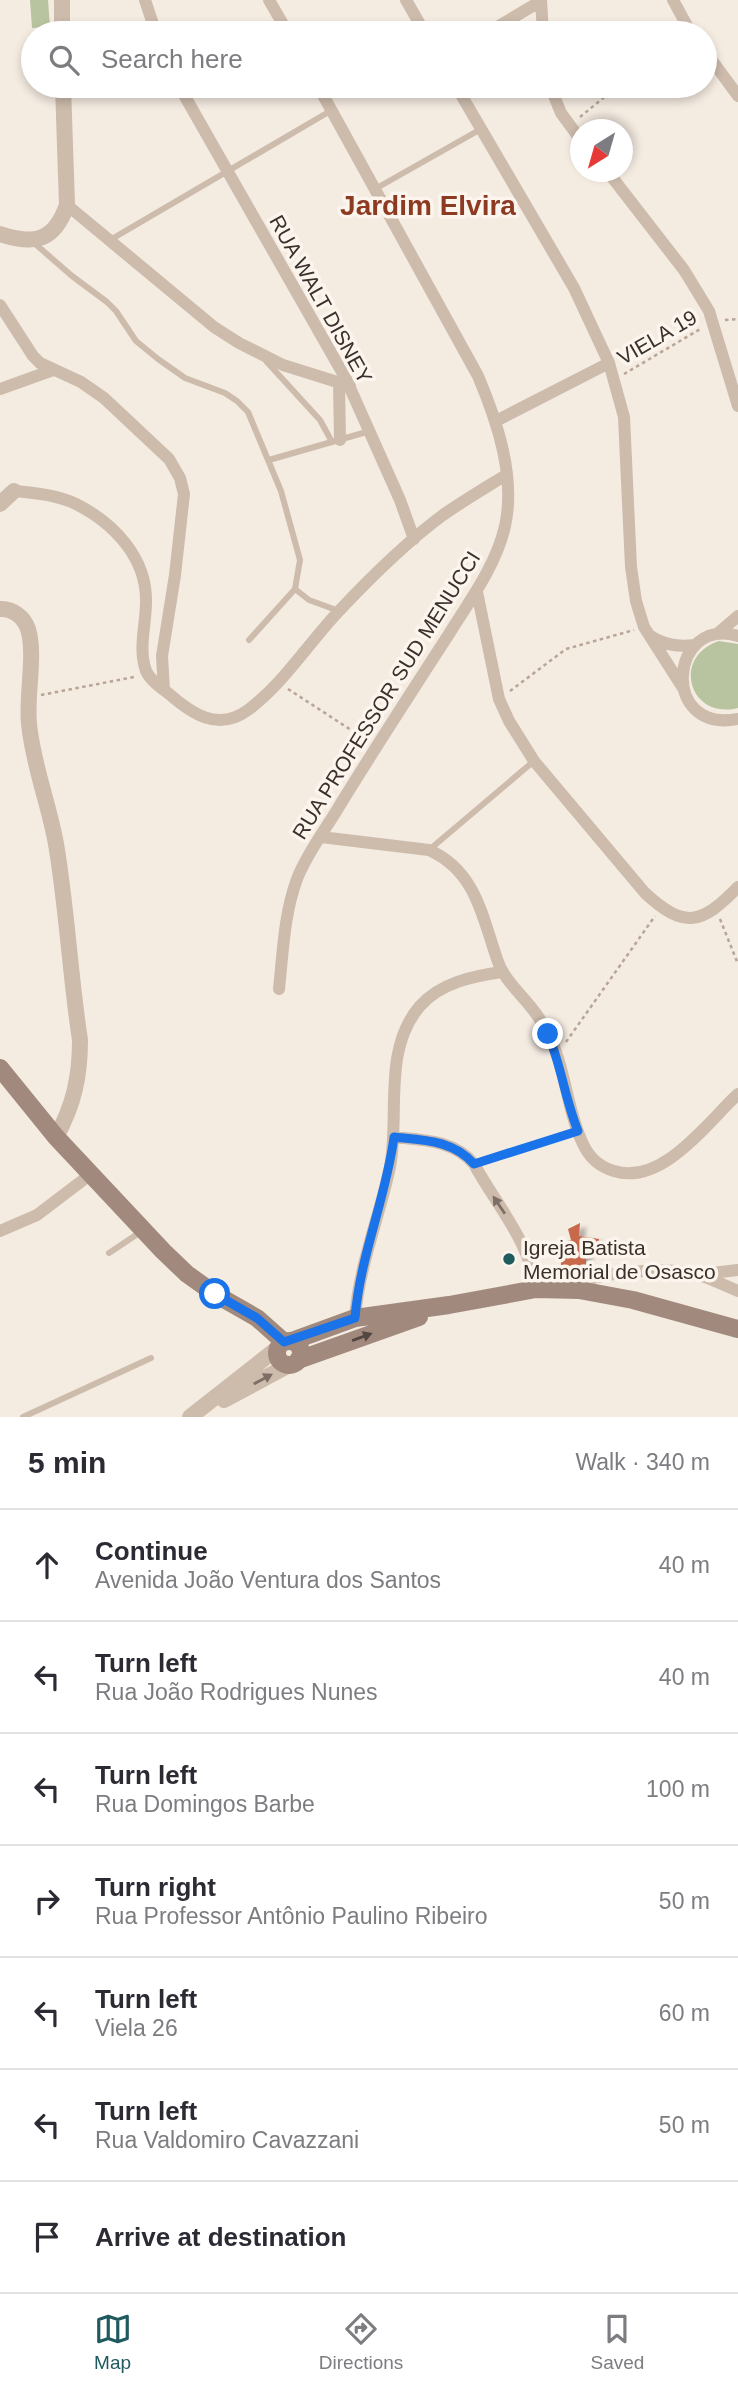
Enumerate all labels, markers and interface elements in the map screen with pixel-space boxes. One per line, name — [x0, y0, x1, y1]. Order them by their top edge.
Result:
search box — [21, 21, 717, 98]
icon: search — [45, 41, 83, 79]
text: Search here — [101, 44, 243, 74]
north arrow — [570, 119, 633, 182]
district label: Jardim Elvira — [340, 190, 516, 221]
street label: RUA WALT DISNEY — [265, 211, 377, 387]
street label: VIELA 19 — [613, 305, 701, 369]
street label: RUA PROFESSOR SUD MENUCCI — [288, 547, 484, 843]
route end — [532, 1018, 563, 1049]
one-way arrow — [492, 1196, 506, 1214]
place label: Igreja Batista Memorial de Osasco — [523, 1236, 716, 1283]
marker: Igreja Batista Memorial de Osasco — [501, 1251, 517, 1267]
route start — [199, 1278, 230, 1309]
one-way arrow — [352, 1331, 373, 1342]
one-way arrow — [253, 1374, 273, 1385]
text: 5 min — [28, 1446, 106, 1479]
text: Walk · 340 m — [575, 1449, 710, 1475]
text: Continue — [95, 1536, 208, 1566]
icon: ahead — [28, 1546, 66, 1584]
text: 40 m — [659, 1552, 710, 1578]
text: Avenida João Ventura dos Santos — [95, 1567, 441, 1593]
text: Turn left — [95, 1648, 197, 1678]
icon: left — [28, 1658, 66, 1696]
text: 40 m — [659, 1664, 710, 1690]
text: Rua João Rodrigues Nunes — [95, 1679, 378, 1705]
text: Turn left — [95, 1760, 197, 1790]
icon: left — [28, 1770, 66, 1808]
text: 100 m — [646, 1776, 710, 1802]
text: Rua Domingos Barbe — [95, 1791, 315, 1817]
text: Turn right — [95, 1872, 216, 1902]
icon: right — [28, 1882, 66, 1920]
text: 50 m — [659, 1888, 710, 1914]
text: Rua Professor Antônio Paulino Ribeiro — [95, 1903, 488, 1929]
text: Turn left — [95, 1984, 197, 2014]
icon: left — [28, 1994, 66, 2032]
text: 60 m — [659, 2000, 710, 2026]
text: Viela 26 — [95, 2015, 178, 2041]
text: Turn left — [95, 2096, 197, 2126]
icon: left — [28, 2106, 66, 2144]
text: 50 m — [659, 2112, 710, 2138]
text: Rua Valdomiro Cavazzani — [95, 2127, 359, 2153]
icon: arrive — [28, 2218, 66, 2256]
text: Arrive at destination — [95, 2222, 346, 2252]
tab: Map — [94, 2310, 132, 2374]
tab: Directions — [319, 2310, 403, 2374]
tab: Saved — [590, 2310, 644, 2374]

